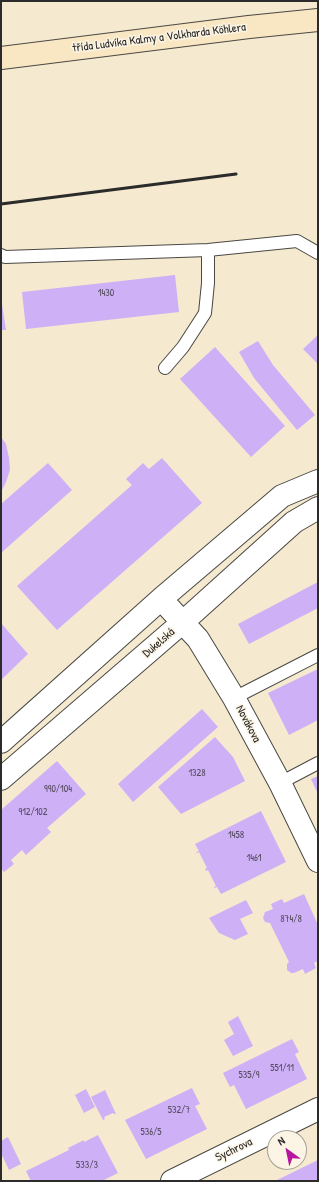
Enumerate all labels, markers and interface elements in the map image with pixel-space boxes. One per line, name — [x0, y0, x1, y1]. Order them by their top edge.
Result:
street label: třída Ludvíka Kalmy a Volkharda Köhlera — [71, 20, 247, 56]
house number: 1430 — [98, 287, 114, 299]
street label: Dukelská — [140, 625, 178, 661]
street label: Novákova — [232, 703, 264, 745]
house number: 1328 — [188, 767, 206, 779]
house number: 990/104 — [44, 783, 72, 795]
house number: 912/102 — [19, 806, 47, 818]
house number: 1458 — [228, 829, 244, 841]
house number: 1461 — [247, 852, 261, 864]
house number: 874/8 — [280, 913, 302, 925]
house number: 551/11 — [270, 1062, 294, 1074]
house number: 535/9 — [239, 1069, 259, 1081]
house number: 532/7 — [168, 1104, 190, 1116]
house number: 536/5 — [140, 1126, 162, 1138]
north arrow — [267, 1130, 307, 1170]
text: N — [275, 1133, 287, 1148]
street label: Sychrova — [213, 1135, 255, 1165]
house number: 533/3 — [76, 1159, 98, 1171]

